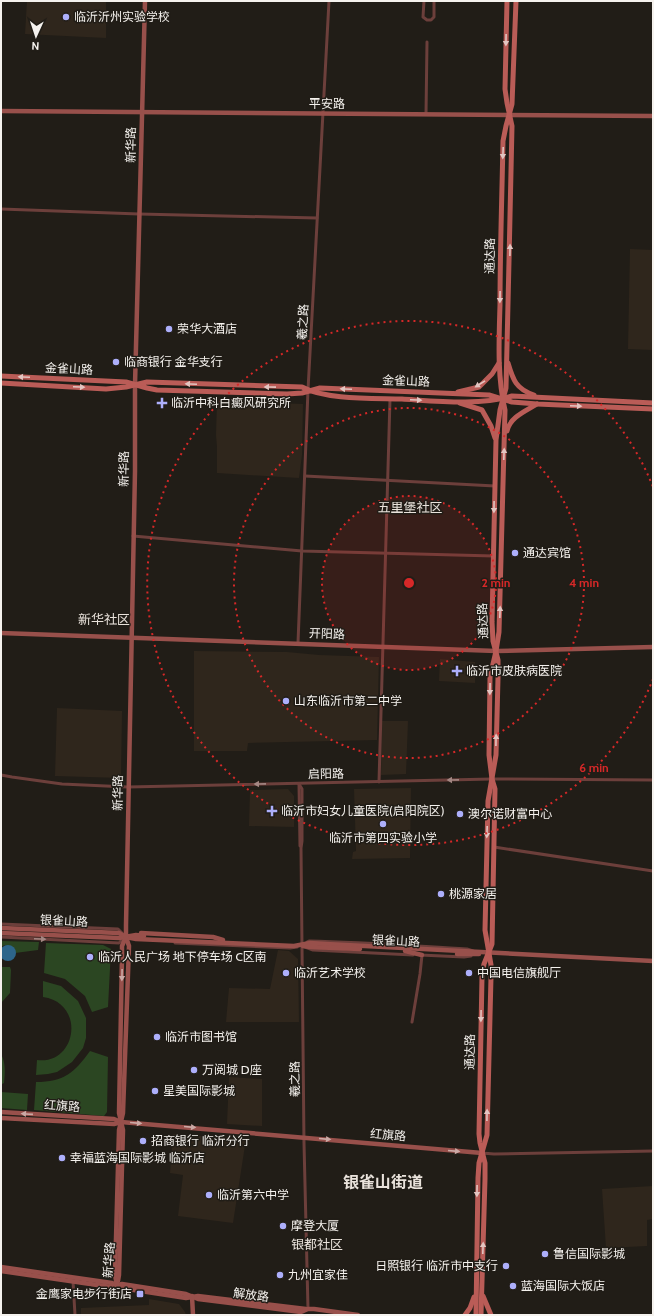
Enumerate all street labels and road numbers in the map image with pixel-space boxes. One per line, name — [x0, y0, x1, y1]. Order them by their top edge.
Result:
street label: 平安路 — [309, 96, 345, 111]
street label: 新华路 — [123, 127, 138, 163]
street label: 通达路 — [482, 238, 497, 274]
street label: 羲之路 — [294, 304, 311, 340]
street label: 金雀山路 — [45, 360, 93, 377]
street label: 金雀山路 — [382, 372, 430, 389]
street label: 新华路 — [116, 451, 131, 487]
street label: 通达路 — [474, 603, 491, 639]
street label: 开阳路 — [309, 625, 345, 642]
street label: 启阳路 — [308, 766, 344, 781]
street label: 新华路 — [110, 775, 125, 811]
street label: 银雀山路 — [40, 912, 88, 929]
street label: 银雀山路 — [372, 932, 420, 949]
street label: 通达路 — [462, 1034, 477, 1070]
street label: 羲之路 — [287, 1061, 302, 1097]
street label: 红旗路 — [44, 1097, 81, 1114]
street label: 红旗路 — [369, 1125, 407, 1144]
street label: 新华路 — [100, 1241, 117, 1278]
street label: 解放路 — [232, 1285, 270, 1304]

